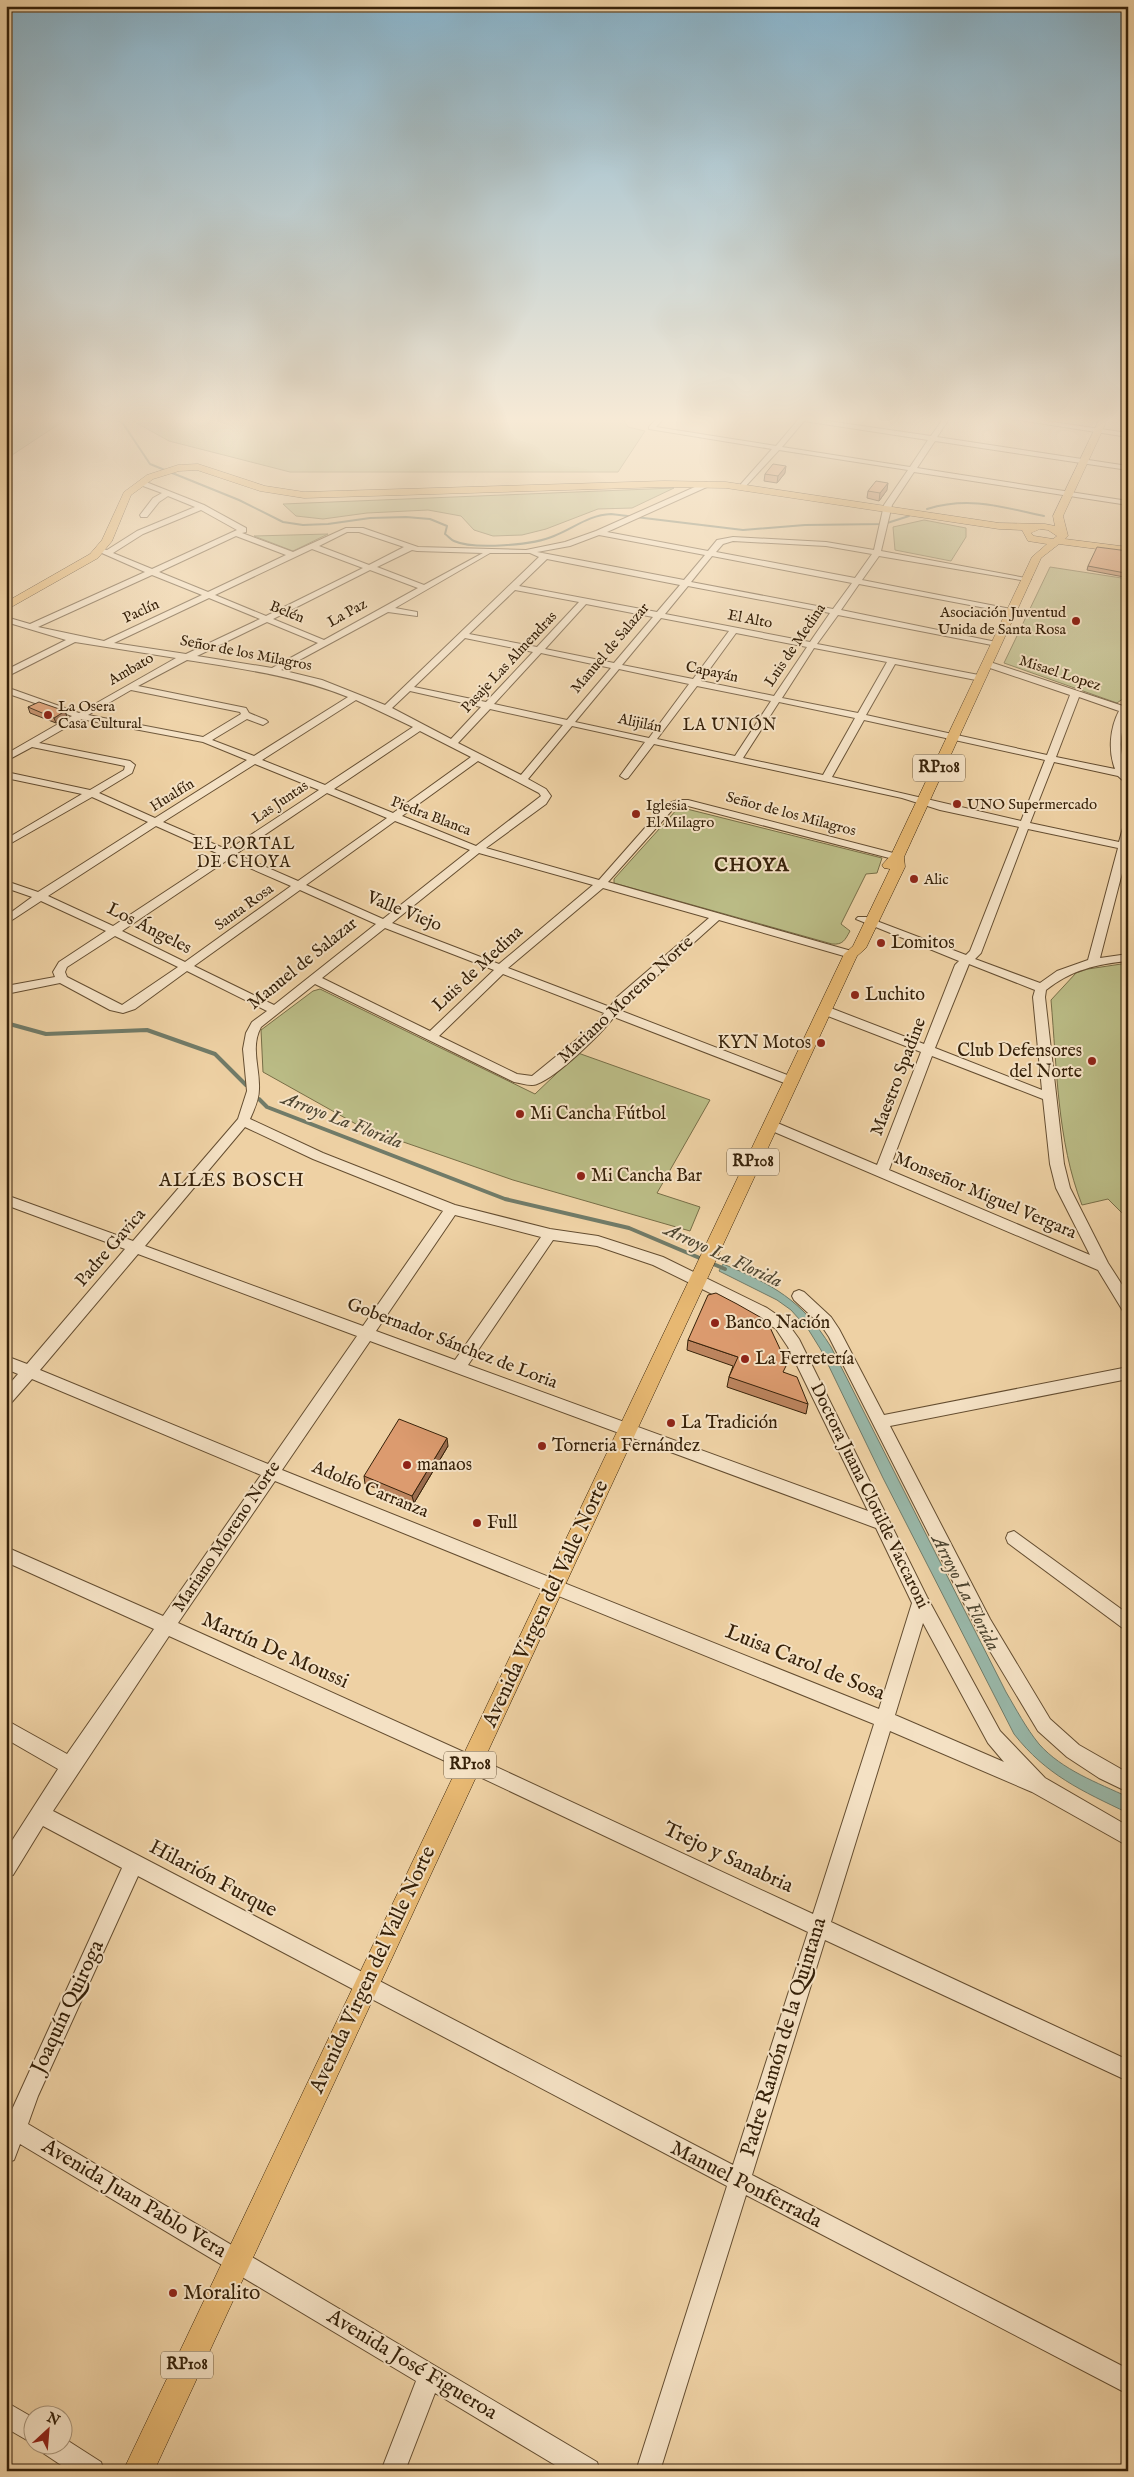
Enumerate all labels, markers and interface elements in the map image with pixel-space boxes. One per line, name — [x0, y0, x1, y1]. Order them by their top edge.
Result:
street label: Paclín — [120, 594, 162, 628]
street label: La Paz — [324, 594, 370, 632]
street label: Belén — [267, 596, 307, 628]
street label: Manuel de Salazar — [567, 598, 654, 697]
street label: Luis de Medina — [760, 599, 830, 690]
place label: Asociación Juventud Unida de Santa Rosa — [938, 603, 1067, 639]
street label: El Alto — [726, 605, 774, 633]
street label: Pasaje Las Almendras — [457, 607, 561, 717]
marker: Asociación Juventud Unida de Santa Rosa — [1070, 615, 1082, 627]
street label: Señor de los Milagros — [178, 631, 314, 675]
street label: Ambato — [104, 648, 157, 690]
street label: Misael Lopez — [1017, 651, 1103, 695]
street label: Capayán — [684, 657, 740, 687]
place label: La Osera Casa Cultural — [58, 697, 143, 733]
marker: La Osera Casa Cultural — [42, 709, 54, 721]
street label: Alijilán — [615, 709, 664, 737]
district label: LA UNIÓN — [683, 714, 777, 736]
road number: RP108 — [913, 754, 965, 781]
street label: Hualfín — [146, 774, 198, 816]
street label: Las Juntas — [248, 776, 312, 828]
street label: Señor de los Milagros — [724, 787, 858, 841]
street label: Piedra Blanca — [388, 792, 474, 840]
place label: UNO Supermercado — [967, 795, 1097, 814]
place label: Iglesia El Milagro — [646, 796, 714, 832]
marker: UNO Supermercado — [951, 798, 963, 810]
marker: Iglesia El Milagro — [630, 808, 642, 820]
district label: EL PORTAL DE CHOYA — [193, 835, 295, 873]
district label: CHOYA — [714, 854, 790, 878]
place label: Alic — [923, 870, 949, 889]
marker: Alic — [908, 873, 920, 885]
street label: Santa Rosa — [211, 879, 278, 935]
street label: Valle Viejo — [362, 886, 445, 938]
street label: Los Ángeles — [103, 896, 196, 960]
street label: Manuel de Salazar — [243, 912, 363, 1015]
street label: Luis de Medina — [428, 921, 528, 1017]
street label: Mariano Moreno Norte — [553, 931, 699, 1069]
place label: Lomitos — [891, 932, 955, 955]
marker: Lomitos — [875, 937, 887, 949]
place label: Luchito — [865, 984, 925, 1007]
marker: Luchito — [849, 989, 861, 1001]
street label: Maestro Spadine — [866, 1015, 932, 1139]
place label: KYN Motos — [717, 1032, 811, 1055]
marker: KYN Motos — [815, 1037, 827, 1049]
place label: Club Defensores del Norte — [957, 1040, 1082, 1084]
marker: Club Defensores del Norte — [1086, 1055, 1098, 1067]
water label: Arroyo La Florida — [276, 1086, 406, 1155]
place label: Mi Cancha Fútbol — [530, 1103, 666, 1126]
marker: Mi Cancha Fútbol — [514, 1108, 526, 1120]
street label: Monseñor Miguel Vergara — [890, 1147, 1080, 1245]
road number: RP108 — [727, 1148, 779, 1176]
place label: Mi Cancha Bar — [591, 1165, 703, 1188]
district label: ALLES BOSCH — [158, 1169, 305, 1193]
marker: Mi Cancha Bar — [575, 1170, 587, 1182]
street label: Padre Gavica — [71, 1204, 152, 1292]
water label: Arroyo La Florida — [658, 1217, 786, 1294]
street label: Gobernador Sánchez de Loria — [343, 1293, 561, 1395]
place label: Banco Nación — [725, 1312, 831, 1335]
marker: Banco Nación — [709, 1317, 721, 1329]
place label: La Ferretería — [755, 1348, 854, 1371]
marker: La Ferretería — [739, 1353, 751, 1365]
street label: Doctora Juana Clotilde Vaccaroni — [804, 1379, 934, 1613]
place label: La Tradición — [681, 1412, 778, 1435]
marker: La Tradición — [665, 1417, 677, 1429]
place label: Torneria Fernández — [552, 1435, 700, 1458]
marker: Torneria Fernández — [536, 1440, 548, 1452]
place label: manaos — [417, 1454, 472, 1477]
street label: Adolfo Carranza — [307, 1456, 432, 1524]
street label: Mariano Moreno Norte — [168, 1457, 286, 1617]
marker: manaos — [401, 1459, 413, 1471]
street label: Avenida Virgen del Valle Norte — [476, 1476, 615, 1733]
place label: Full — [487, 1512, 518, 1535]
marker: Full — [471, 1517, 483, 1529]
water label: Arroyo La Florida — [924, 1529, 1005, 1655]
street label: Martín De Moussi — [197, 1606, 353, 1696]
street label: Luisa Carol de Sosa — [721, 1619, 890, 1708]
road number: RP108 — [444, 1752, 496, 1778]
street label: Trejo y Sanabria — [659, 1816, 798, 1900]
street label: Hilarión Furque — [144, 1834, 282, 1924]
street label: Avenida Virgen del Valle Norte — [303, 1842, 442, 2099]
street label: Padre Ramón de la Quintana — [735, 1913, 834, 2160]
street label: Joaquín Quiroga — [24, 1935, 111, 2080]
street label: Avenida Juan Pablo Vera — [36, 2133, 232, 2265]
street label: Manuel Ponferrada — [666, 2135, 827, 2235]
place label: Moralito — [183, 2280, 260, 2307]
marker: Moralito — [167, 2287, 179, 2299]
street label: Avenida José Figueroa — [321, 2303, 503, 2427]
road number: RP108 — [161, 2352, 213, 2378]
north arrow — [22, 2404, 72, 2454]
text: N — [43, 2408, 63, 2430]

